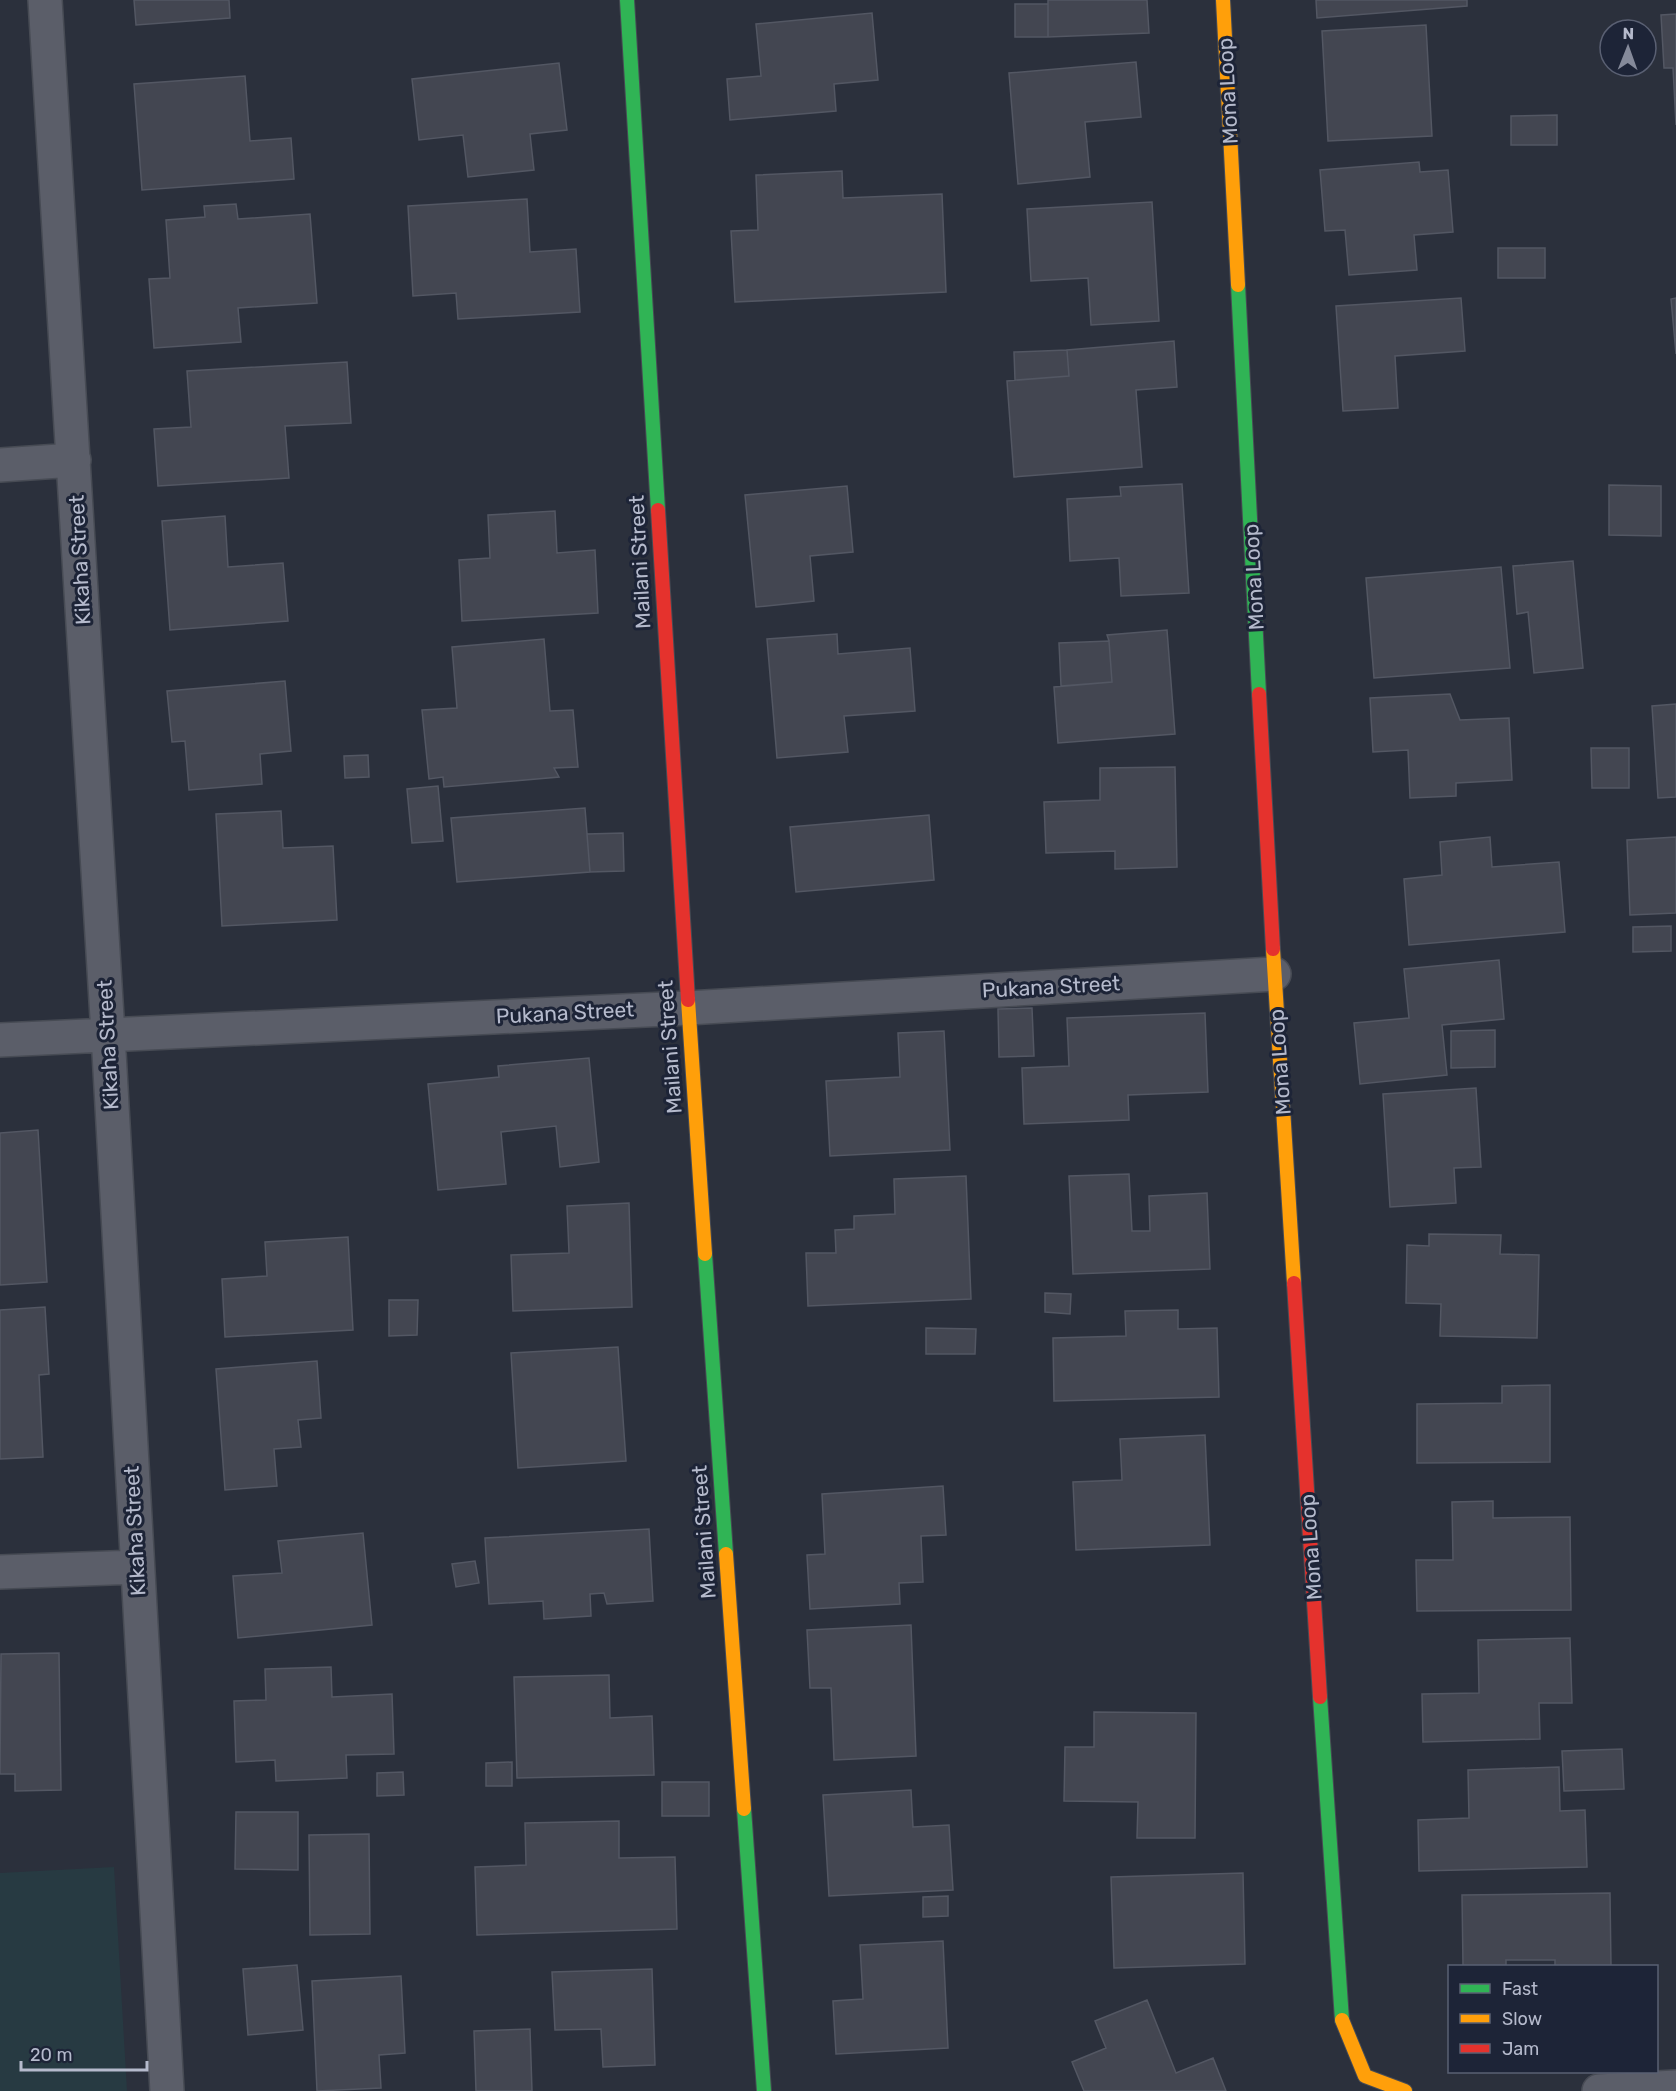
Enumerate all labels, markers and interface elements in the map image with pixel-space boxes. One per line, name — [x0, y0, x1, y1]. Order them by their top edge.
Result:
north arrow — [1598, 18, 1658, 78]
text: N — [1622, 24, 1634, 43]
street label: Mona Loop — [1212, 37, 1243, 145]
street label: Kikaha Street — [64, 494, 95, 626]
street label: Mailani Street — [624, 495, 655, 629]
street label: Mona Loop — [1238, 523, 1269, 631]
street label: Pukana Street — [981, 970, 1121, 1003]
street label: Kikaha Street — [92, 979, 123, 1111]
street label: Mailani Street — [652, 979, 687, 1115]
street label: Pukana Street — [495, 996, 635, 1029]
street label: Mona Loop — [1263, 1008, 1296, 1116]
street label: Mailani Street — [686, 1464, 721, 1600]
street label: Kikaha Street — [119, 1465, 150, 1597]
street label: Mona Loop — [1294, 1493, 1327, 1601]
legend — [1448, 1965, 1658, 2073]
text: Fast — [1502, 1978, 1538, 2000]
text: Slow — [1502, 2008, 1542, 2030]
scale bar — [21, 2034, 147, 2072]
text: Jam — [1502, 2038, 1539, 2060]
text: 20 m — [30, 2044, 72, 2066]

